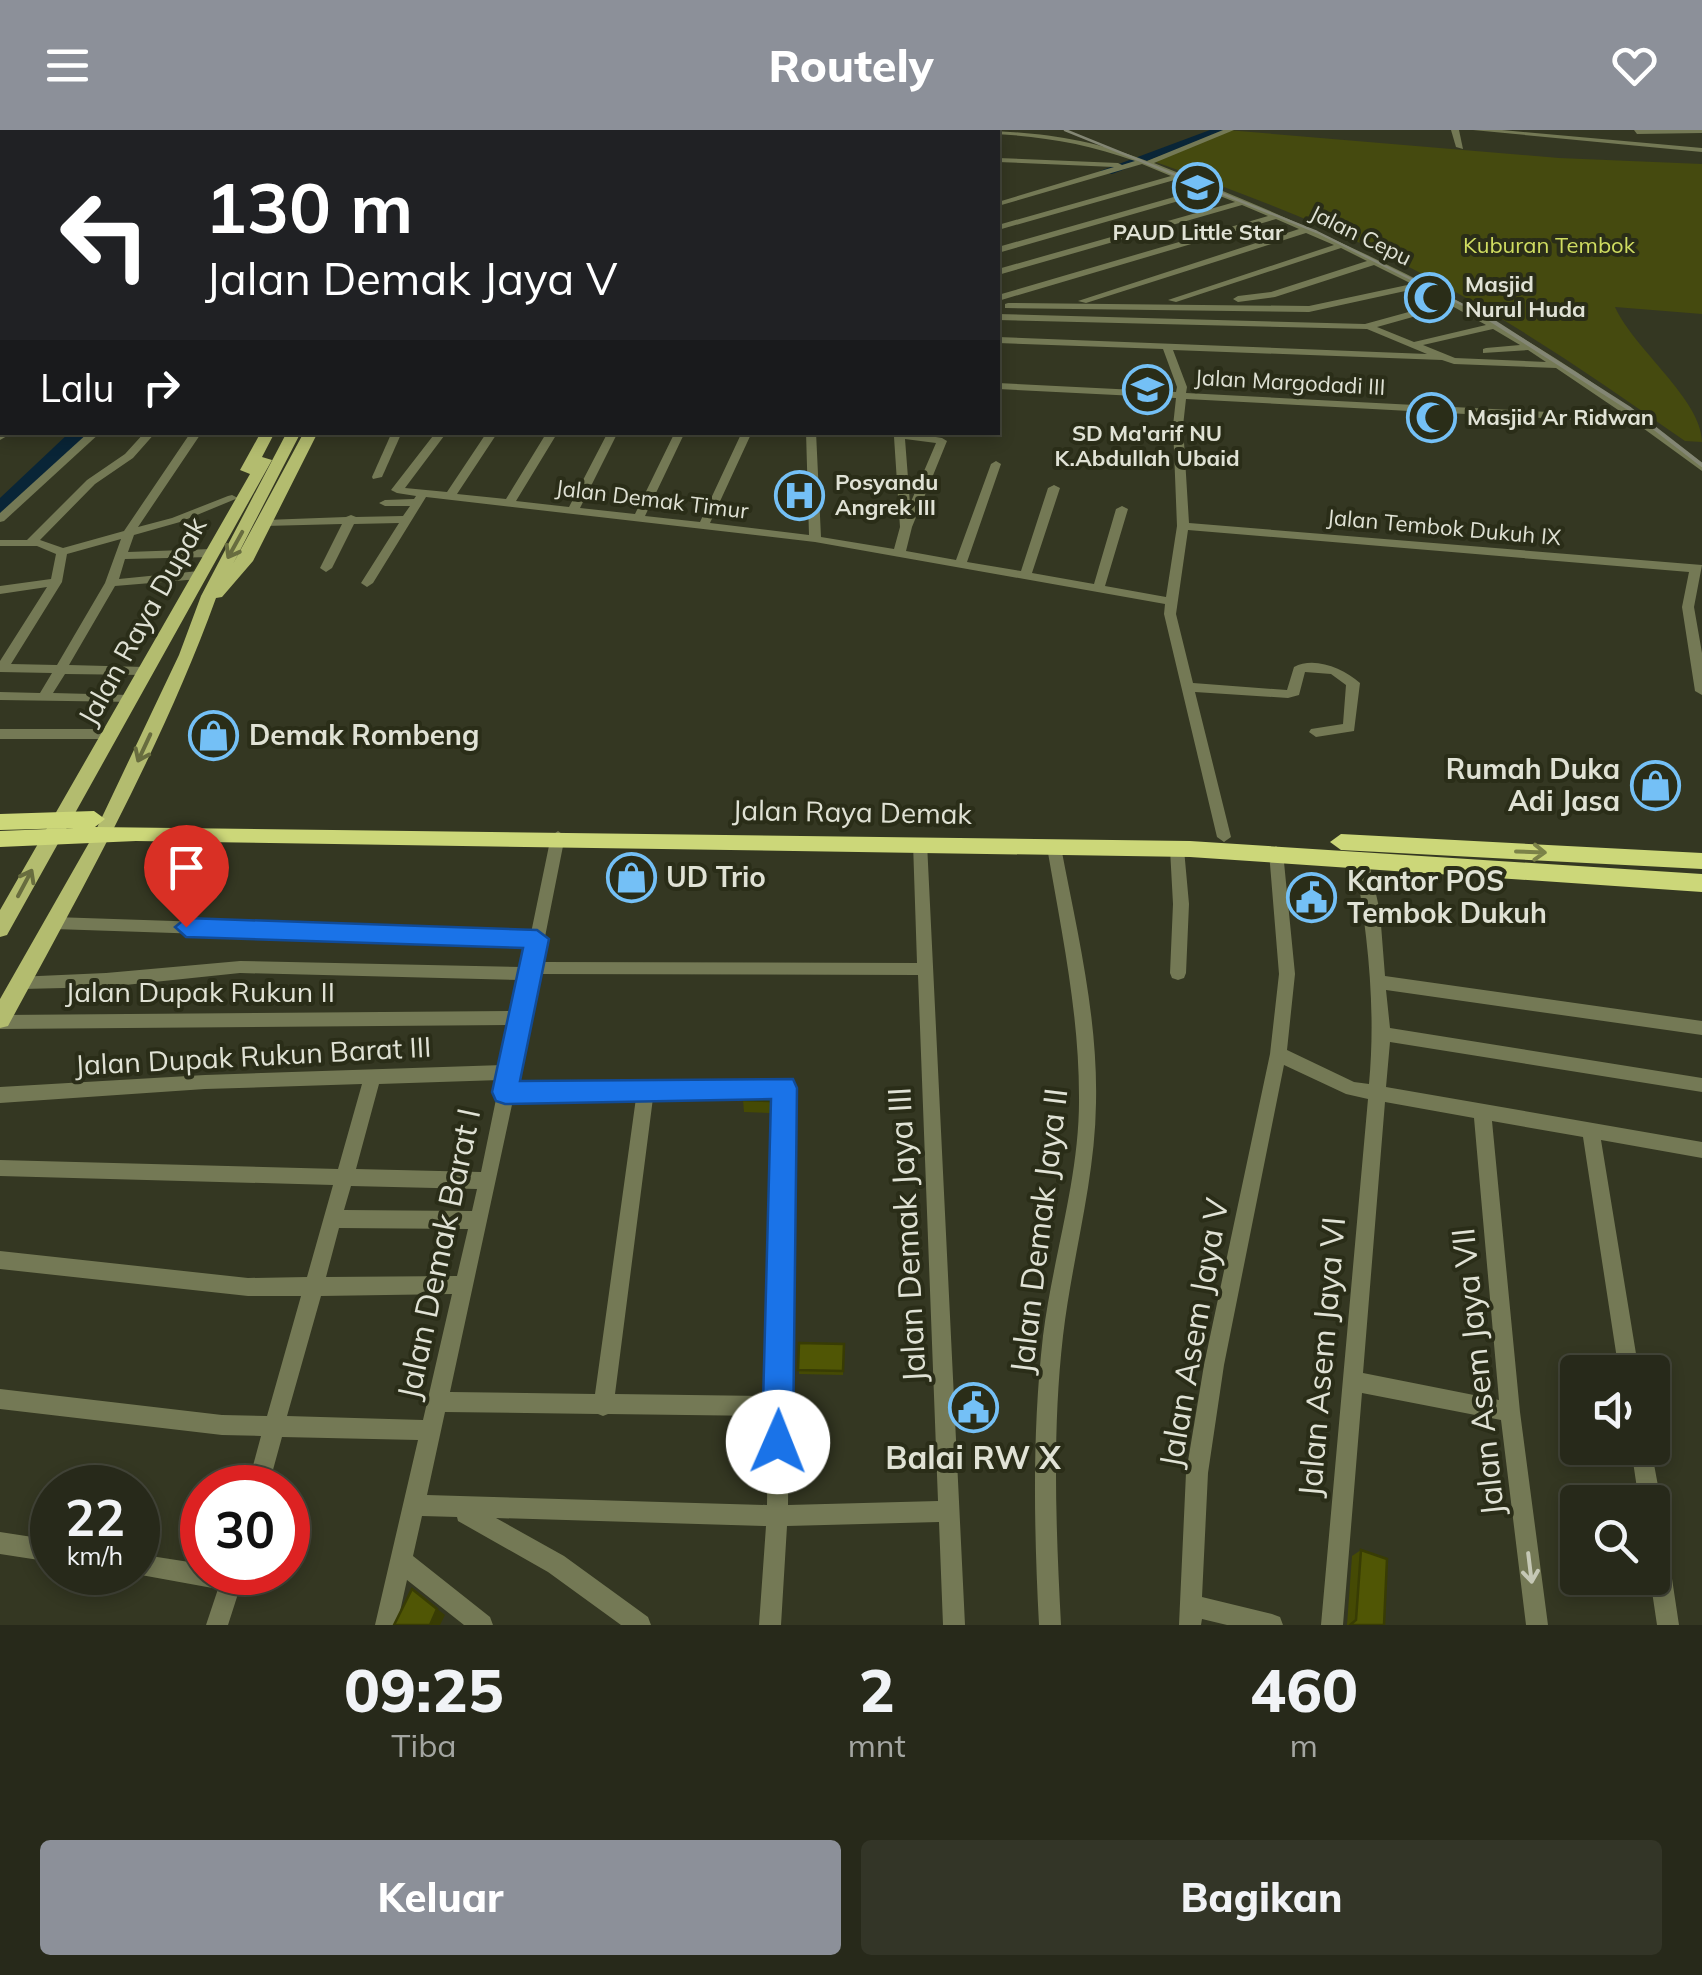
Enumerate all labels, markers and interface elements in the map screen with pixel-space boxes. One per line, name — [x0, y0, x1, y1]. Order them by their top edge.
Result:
text: Routely — [768, 37, 934, 93]
icon: menu — [40, 38, 95, 93]
icon: heart — [1607, 38, 1662, 93]
school or university icon: PAUD Little Star — [1172, 162, 1224, 214]
text: 130 m — [205, 163, 413, 251]
icon: left — [40, 170, 170, 300]
street label: Jalan Cepu — [1306, 198, 1416, 272]
place label: PAUD Little Star — [1112, 218, 1284, 246]
park label: Kuburan Tembok — [1463, 231, 1636, 259]
text: Jalan Demak Jaya V — [205, 250, 617, 306]
place label: Masjid Nurul Huda — [1465, 270, 1586, 323]
mosque icon: Masjid Nurul Huda — [1404, 271, 1456, 323]
icon: right — [134, 360, 189, 415]
school or university icon: SD Ma'arif NU K.Abdullah Ubaid — [1121, 363, 1173, 415]
street label: Jalan Margodadi III — [1194, 363, 1386, 401]
text: Lalu — [40, 364, 114, 412]
mosque icon: Masjid Ar Ridwan — [1406, 391, 1458, 443]
place label: Masjid Ar Ridwan — [1467, 403, 1654, 431]
place label: SD Ma'arif NU K.Abdullah Ubaid — [1054, 419, 1240, 472]
place label: Posyandu Angrek III — [835, 468, 938, 521]
hospital icon: Posyandu Angrek III — [774, 469, 826, 521]
street label: Jalan Demak Timur — [554, 473, 750, 525]
street label: Jalan Tembok Dukuh IX — [1326, 503, 1563, 551]
street label: Jalan Raya Dupak — [70, 510, 214, 731]
one-way arrow — [225, 530, 244, 559]
shop icon: Demak Rombeng — [188, 709, 240, 761]
place label: Demak Rombeng — [249, 717, 479, 752]
one-way arrow — [134, 732, 152, 762]
place label: Rumah Duka Adi Jasa — [1446, 751, 1620, 818]
shop icon: Rumah Duka Adi Jasa — [1629, 759, 1681, 811]
street label: Jalan Raya Demak — [732, 792, 973, 831]
pin — [144, 825, 229, 928]
icon: arrive — [159, 840, 214, 895]
one-way arrow — [1514, 843, 1547, 862]
shop icon: UD Trio — [605, 851, 657, 903]
place label: UD Trio — [666, 859, 766, 894]
place label: Kantor POS Tembok Dukuh — [1347, 863, 1547, 930]
one-way arrow — [16, 869, 35, 898]
public building icon: Kantor POS Tembok Dukuh — [1286, 871, 1338, 923]
street label: Jalan Dupak Rukun II — [65, 974, 335, 1009]
street label: Jalan Dupak Rukun Barat III — [74, 1029, 432, 1082]
street label: Jalan Demak Jaya III — [878, 1086, 934, 1384]
street label: Jalan Demak Jaya II — [1001, 1086, 1075, 1376]
street label: Jalan Demak Barat I — [388, 1105, 488, 1403]
street label: Jalan Asem Jaya V — [1150, 1194, 1237, 1471]
street label: Jalan Asem Jaya VI — [1289, 1215, 1353, 1499]
street label: Jalan Asem Jaya VII — [1442, 1226, 1512, 1518]
map controls — [1560, 1355, 1670, 1595]
button: sound — [1560, 1355, 1670, 1465]
public building icon: Balai RW X — [947, 1382, 999, 1434]
position arrow — [726, 1390, 830, 1494]
place label: Balai RW X — [885, 1437, 1061, 1477]
speed limit sign: 30 — [180, 1465, 310, 1595]
button: search — [1560, 1485, 1670, 1595]
text: 22 — [65, 1486, 125, 1549]
text: km/h — [67, 1540, 123, 1571]
one-way arrow — [1521, 1552, 1540, 1584]
text: 09:25 — [344, 1652, 504, 1727]
text: 2 — [859, 1652, 895, 1727]
text: 460 — [1250, 1652, 1358, 1727]
text: Tiba — [391, 1725, 457, 1765]
text: mnt — [848, 1725, 906, 1765]
text: m — [1290, 1725, 1318, 1765]
button: Keluar — [40, 1840, 841, 1955]
button: Bagikan — [861, 1840, 1662, 1955]

